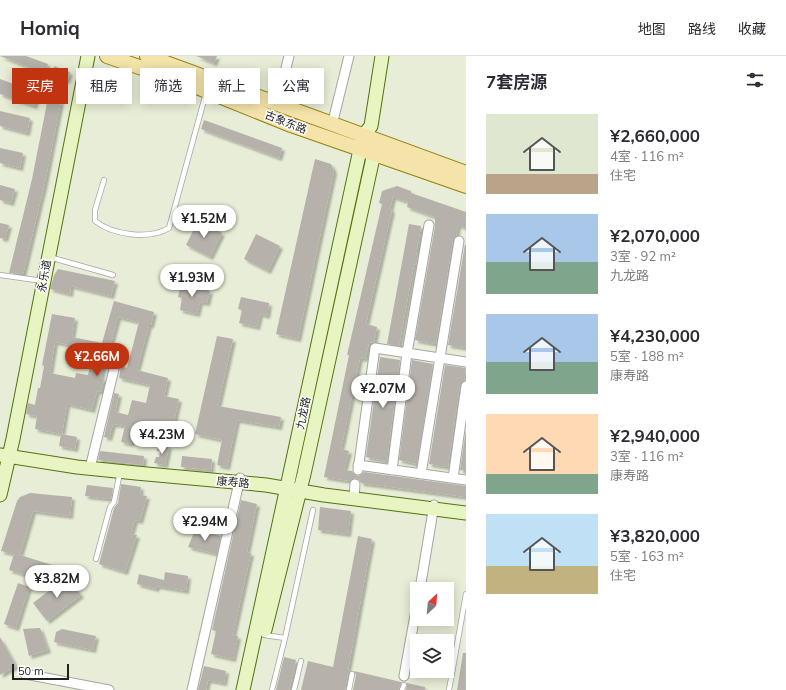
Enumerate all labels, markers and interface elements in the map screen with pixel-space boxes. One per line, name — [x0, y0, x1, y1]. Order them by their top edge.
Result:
text: Homiq — [20, 16, 80, 40]
text: 地图 — [638, 20, 666, 38]
text: 路线 — [688, 20, 716, 38]
text: 收藏 — [738, 20, 766, 38]
chip: 买房 — [12, 68, 68, 104]
chip: 租房 — [76, 68, 132, 104]
chip: 筛选 — [140, 68, 196, 104]
chip: 新上 — [204, 68, 260, 104]
chip: 公寓 — [268, 68, 324, 104]
icon: filters — [744, 69, 766, 91]
text: 7套房源 — [486, 71, 547, 92]
street label: 古象东路 — [263, 108, 309, 136]
text: ¥2,660,000 — [610, 125, 700, 146]
icon: home — [518, 130, 566, 178]
text: 4室 · 116 m² — [610, 148, 684, 164]
text: 住宅 — [610, 167, 636, 183]
pin: ¥1.52M — [171, 205, 237, 239]
text: ¥1.52M — [181, 210, 227, 226]
text: ¥2,070,000 — [610, 225, 700, 246]
icon: home — [518, 230, 566, 278]
text: 3室 · 92 m² — [610, 248, 676, 264]
street label: 永乐道 — [34, 259, 54, 293]
pin: ¥1.93M — [159, 264, 225, 298]
text: 九龙路 — [610, 267, 649, 283]
text: ¥1.93M — [169, 269, 215, 285]
text: ¥4,230,000 — [610, 325, 700, 346]
icon: home — [518, 330, 566, 378]
pin: ¥2.66M — [64, 343, 130, 377]
text: ¥2.66M — [74, 348, 120, 364]
text: 5室 · 188 m² — [610, 348, 684, 364]
text: 康寿路 — [610, 367, 649, 383]
pin: ¥2.07M — [350, 375, 416, 409]
text: ¥2.07M — [360, 380, 406, 396]
street label: 九龙路 — [293, 395, 313, 431]
pin: ¥4.23M — [129, 421, 195, 455]
text: ¥2,940,000 — [610, 425, 700, 446]
text: ¥4.23M — [139, 426, 185, 442]
icon: home — [518, 430, 566, 478]
text: 3室 · 116 m² — [610, 448, 684, 464]
text: 康寿路 — [610, 467, 649, 483]
street label: 康寿路 — [216, 474, 250, 490]
pin: ¥2.94M — [172, 508, 238, 542]
text: ¥2.94M — [182, 513, 228, 529]
text: ¥3,820,000 — [610, 525, 700, 546]
icon: home — [518, 530, 566, 578]
text: 5室 · 163 m² — [610, 548, 684, 564]
pin: ¥3.82M — [24, 565, 90, 599]
text: 住宅 — [610, 567, 636, 583]
text: ¥3.82M — [34, 570, 80, 586]
north arrow — [410, 582, 454, 626]
map controls — [410, 582, 454, 678]
button: layers — [410, 634, 454, 678]
scale bar — [12, 662, 69, 681]
text: 50 m — [18, 664, 44, 678]

